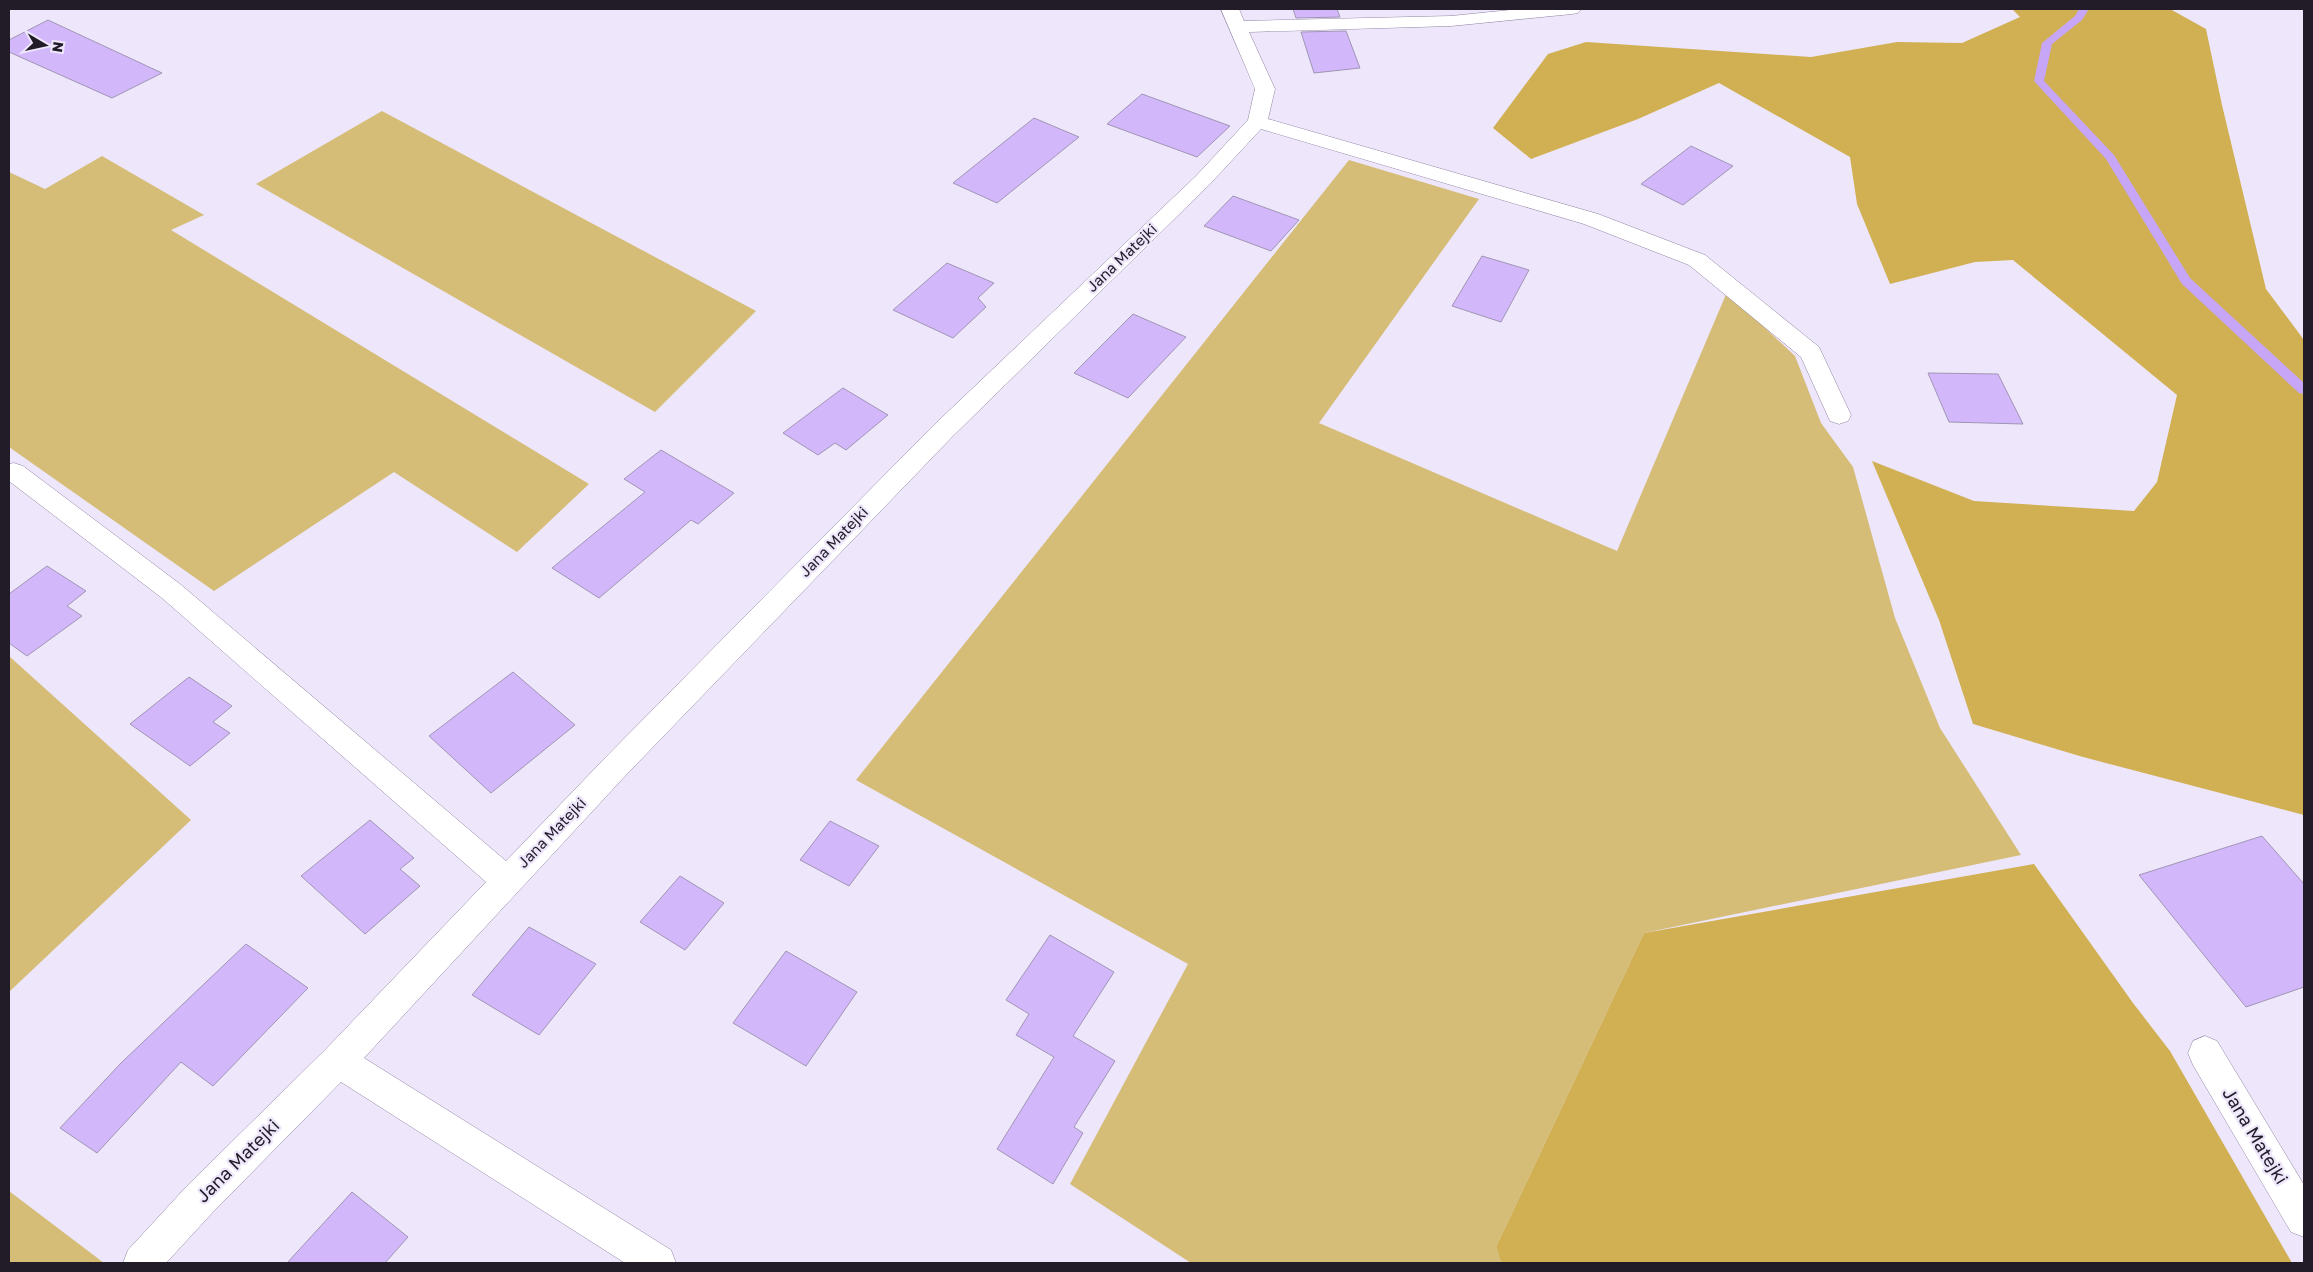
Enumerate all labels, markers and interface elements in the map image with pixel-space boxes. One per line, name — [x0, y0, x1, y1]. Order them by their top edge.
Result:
north arrow — [20, 20, 70, 70]
text: N — [49, 41, 68, 54]
street label: Jana Matejki — [1082, 219, 1160, 295]
street label: Jana Matejki — [795, 502, 871, 580]
street label: Jana Matejki — [513, 793, 589, 871]
street label: Jana Matejki — [2218, 1083, 2293, 1188]
street label: Jana Matejki — [191, 1114, 284, 1207]

